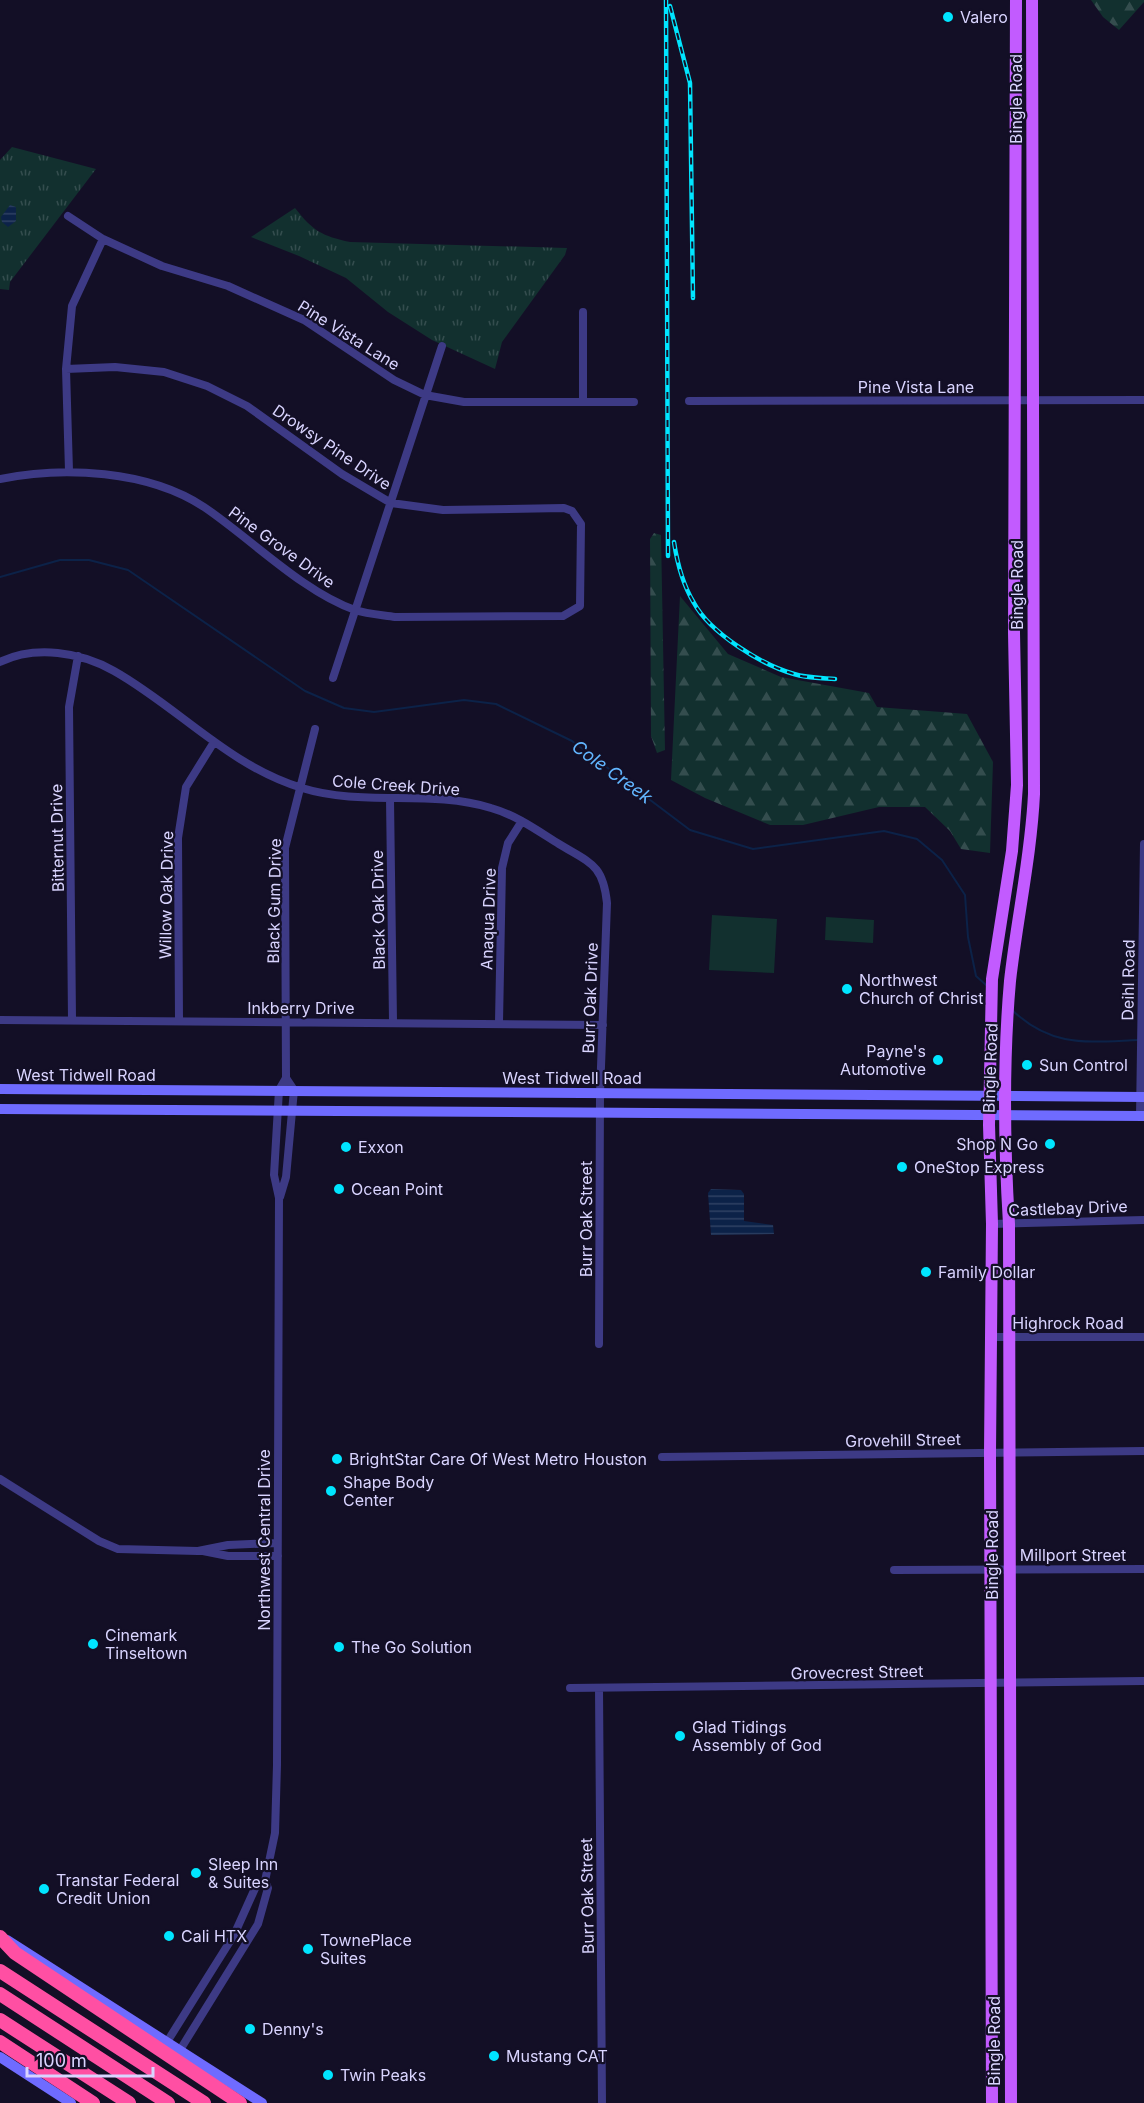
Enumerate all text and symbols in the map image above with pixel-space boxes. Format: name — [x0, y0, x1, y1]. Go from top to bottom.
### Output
place label: Valero — [960, 7, 1008, 27]
marker: Valero — [941, 10, 955, 24]
street label: Bingle Road — [1006, 54, 1026, 144]
street label: Pine Vista Lane — [294, 296, 404, 374]
street label: Pine Vista Lane — [858, 377, 974, 397]
street label: Drowsy Pine Drive — [269, 400, 395, 494]
street label: Pine Grove Drive — [225, 502, 339, 592]
street label: Bingle Road — [1007, 540, 1027, 630]
water label: Cole Creek — [568, 735, 657, 808]
street label: Cole Creek Drive — [331, 771, 461, 799]
street label: Bitternut Drive — [46, 784, 68, 892]
street label: Willow Oak Drive — [155, 831, 177, 959]
street label: Black Gum Drive — [263, 838, 285, 964]
street label: Black Oak Drive — [367, 850, 389, 970]
street label: Anaqua Drive — [476, 868, 500, 970]
street label: Deihl Road — [1117, 939, 1139, 1021]
street label: Burr Oak Drive — [578, 942, 602, 1054]
place label: Northwest Church of Christ — [859, 970, 983, 1008]
marker: Northwest Church of Christ — [840, 982, 854, 996]
street label: Inkberry Drive — [247, 998, 355, 1018]
street label: Bingle Road — [978, 1023, 1002, 1113]
place label: Payne's Automotive — [840, 1041, 926, 1079]
marker: Payne's Automotive — [931, 1053, 945, 1067]
place label: Sun Control — [1039, 1055, 1128, 1075]
marker: Sun Control — [1020, 1058, 1034, 1072]
street label: West Tidwell Road — [16, 1065, 156, 1085]
street label: West Tidwell Road — [502, 1068, 642, 1088]
place label: Shop N Go — [956, 1134, 1038, 1154]
place label: Exxon — [358, 1137, 404, 1157]
marker: Shop N Go — [1043, 1137, 1057, 1151]
marker: Exxon — [339, 1140, 353, 1154]
place label: OneStop Express — [914, 1157, 1044, 1177]
marker: OneStop Express — [895, 1160, 909, 1174]
street label: Burr Oak Street — [576, 1161, 596, 1277]
place label: Ocean Point — [351, 1179, 443, 1199]
marker: Ocean Point — [332, 1182, 346, 1196]
street label: Castlebay Drive — [1008, 1196, 1128, 1220]
place label: Family Dollar — [938, 1262, 1035, 1282]
marker: Family Dollar — [919, 1265, 933, 1279]
street label: Highrock Road — [1012, 1313, 1124, 1333]
street label: Grovehill Street — [845, 1429, 961, 1451]
street label: Northwest Central Drive — [254, 1449, 274, 1631]
place label: BrightStar Care Of West Metro Houston — [349, 1449, 647, 1469]
marker: BrightStar Care Of West Metro Houston — [330, 1452, 344, 1466]
place label: Shape Body Center — [343, 1472, 434, 1510]
marker: Shape Body Center — [324, 1484, 338, 1498]
street label: Bingle Road — [982, 1510, 1002, 1600]
street label: Millport Street — [1020, 1545, 1126, 1565]
place label: Cinemark Tinseltown — [105, 1625, 187, 1663]
marker: Cinemark Tinseltown — [86, 1637, 100, 1651]
place label: The Go Solution — [351, 1637, 472, 1657]
marker: The Go Solution — [332, 1640, 346, 1654]
street label: Grovecrest Street — [791, 1661, 923, 1683]
place label: Glad Tidings Assembly of God — [692, 1717, 822, 1755]
marker: Glad Tidings Assembly of God — [673, 1729, 687, 1743]
street label: Burr Oak Street — [576, 1838, 598, 1954]
place label: Sleep Inn & Suites — [208, 1854, 278, 1892]
marker: Sleep Inn & Suites — [189, 1866, 203, 1880]
place label: Transtar Federal Credit Union — [56, 1870, 179, 1908]
marker: Transtar Federal Credit Union — [37, 1882, 51, 1896]
place label: Cali HTX — [181, 1926, 247, 1946]
marker: Cali HTX — [162, 1929, 176, 1943]
place label: TownePlace Suites — [320, 1930, 412, 1968]
marker: TownePlace Suites — [301, 1942, 315, 1956]
street label: Bingle Road — [984, 1996, 1004, 2086]
place label: Denny's — [262, 2019, 324, 2039]
marker: Denny's — [243, 2022, 257, 2036]
scale bar — [27, 2040, 153, 2078]
place label: Mustang CAT — [506, 2046, 608, 2066]
marker: Mustang CAT — [487, 2049, 501, 2063]
text: 100 m — [36, 2050, 87, 2071]
place label: Twin Peaks — [340, 2065, 426, 2085]
marker: Twin Peaks — [321, 2068, 335, 2082]

